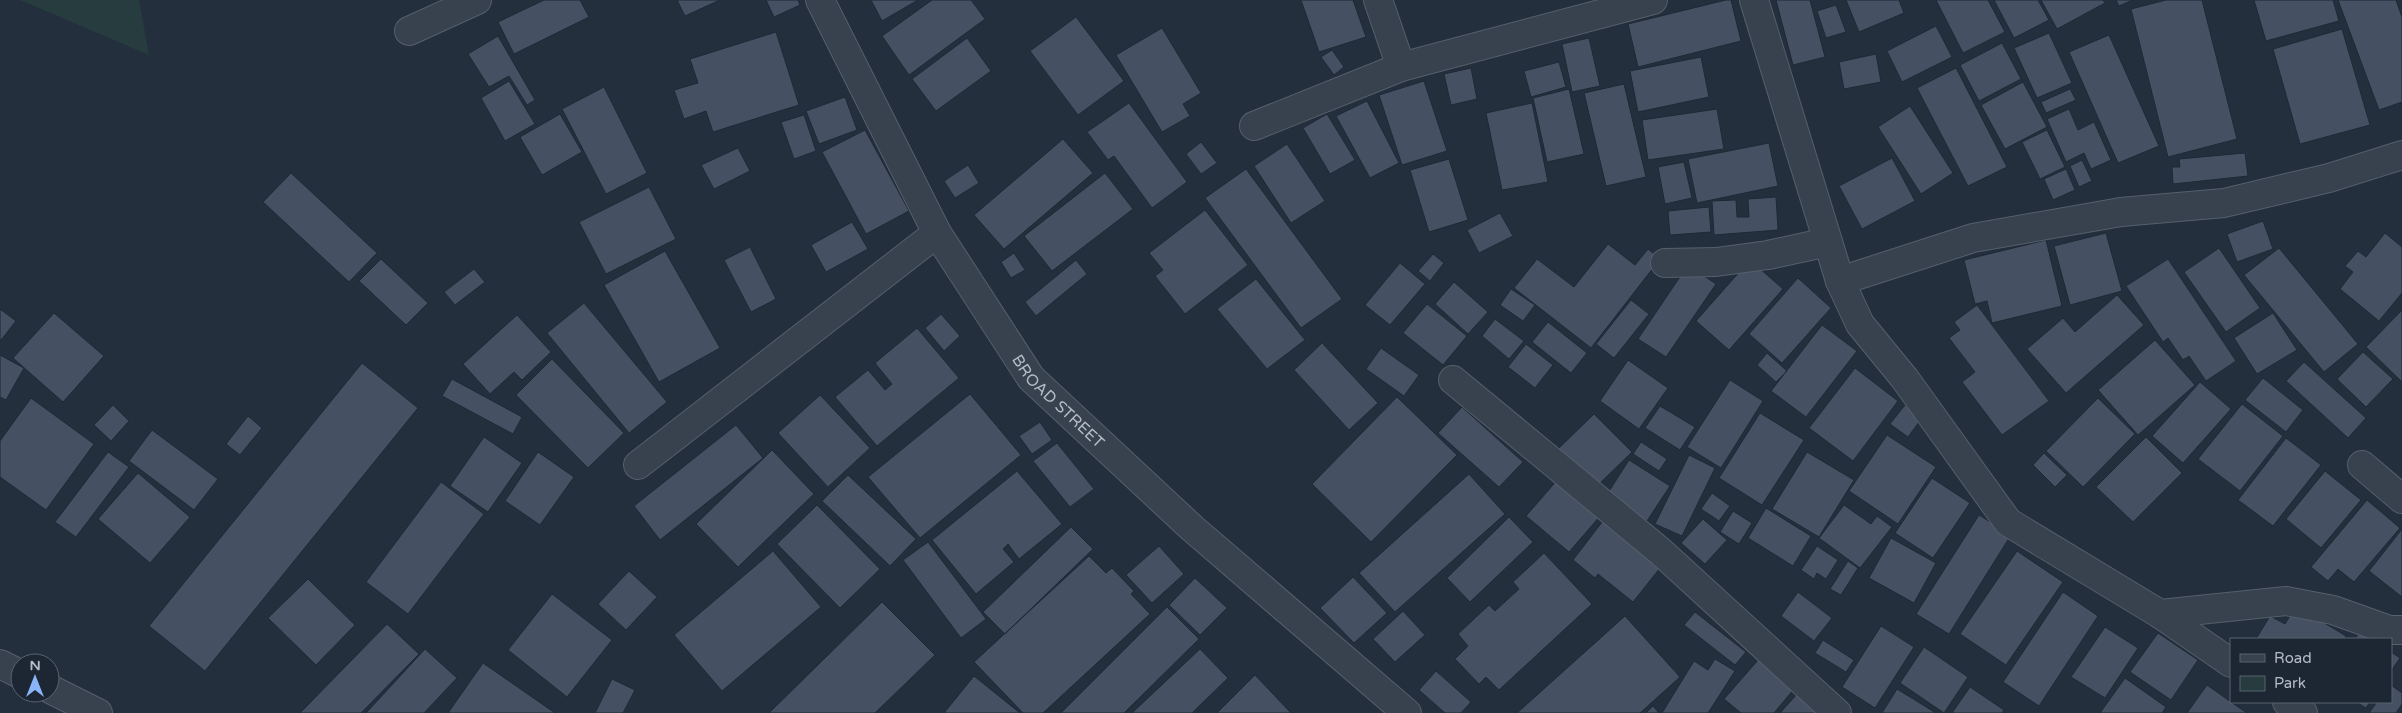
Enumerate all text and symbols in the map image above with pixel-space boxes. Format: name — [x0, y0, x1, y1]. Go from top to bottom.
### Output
street label: BROAD STREET — [1007, 351, 1109, 453]
legend — [2230, 638, 2392, 703]
text: Road — [2274, 649, 2312, 667]
north arrow — [10, 653, 60, 703]
text: N — [29, 657, 41, 674]
text: Park — [2274, 674, 2306, 692]

